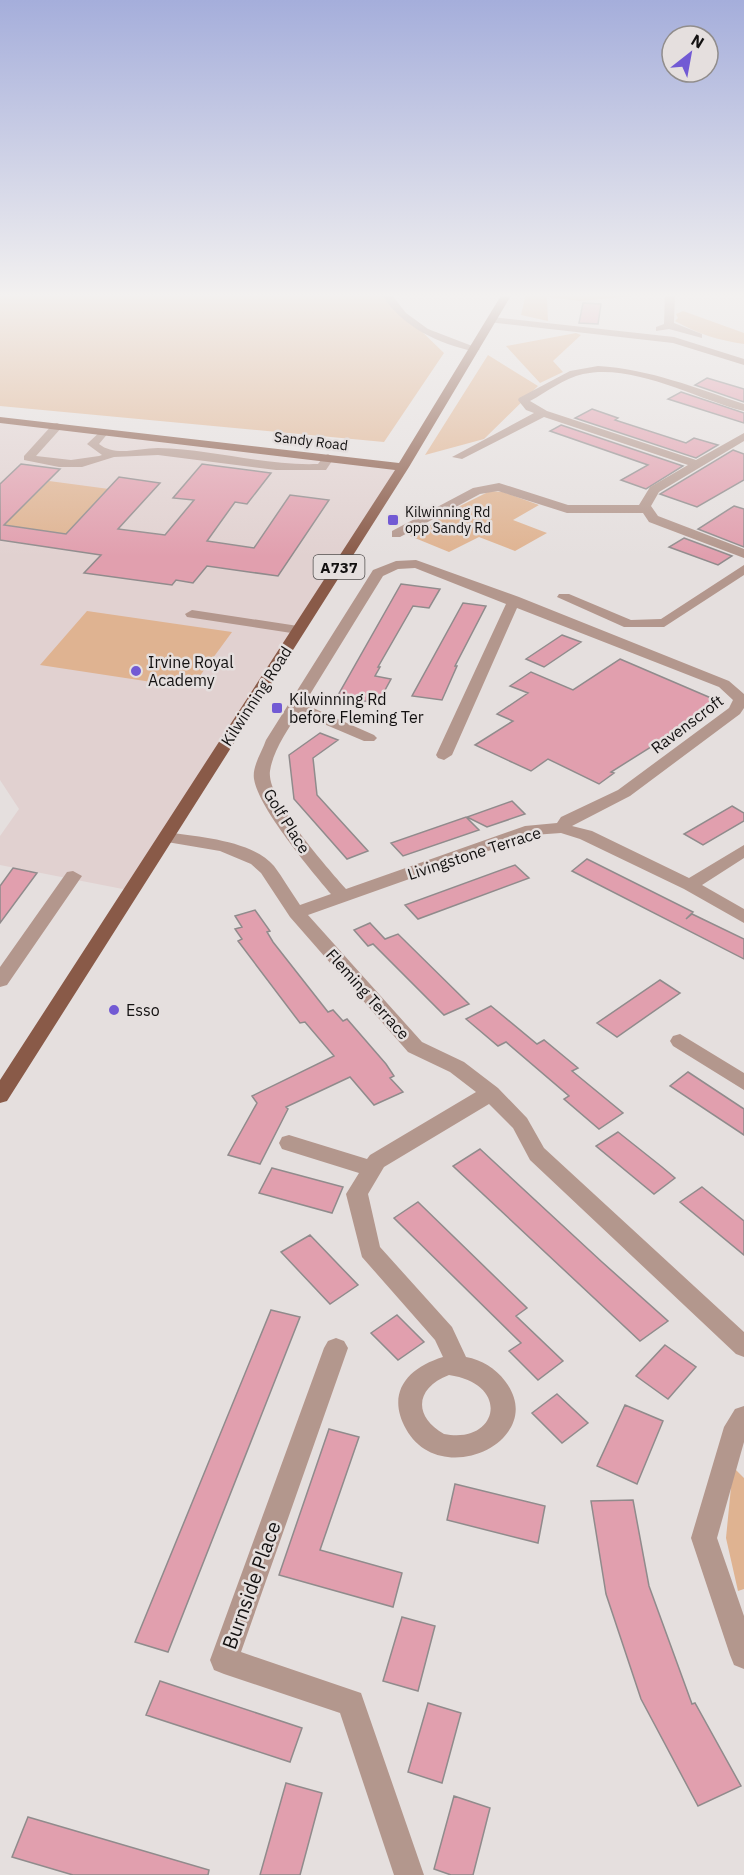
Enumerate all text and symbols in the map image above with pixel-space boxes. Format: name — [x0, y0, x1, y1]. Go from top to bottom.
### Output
north arrow — [660, 24, 720, 84]
text: N — [688, 30, 708, 53]
street label: Sandy Road — [273, 428, 349, 454]
place label: Kilwinning Rd opp Sandy Rd — [405, 503, 491, 537]
marker: Kilwinning Rd opp Sandy Rd — [386, 513, 400, 527]
road number: A737 — [314, 555, 364, 579]
street label: Kilwinning Road — [216, 642, 296, 750]
place label: Irvine Royal Academy — [148, 652, 234, 690]
marker: Irvine Royal Academy — [129, 664, 143, 678]
place label: Kilwinning Rd before Fleming Ter — [289, 689, 424, 727]
street label: Ravenscroft — [647, 690, 727, 758]
marker: Kilwinning Rd before Fleming Ter — [270, 701, 284, 715]
street label: Golf Place — [259, 785, 315, 857]
street label: Livingstone Terrace — [405, 822, 543, 884]
street label: Fleming Terrace — [322, 944, 414, 1044]
place label: Esso — [126, 1000, 160, 1020]
marker: Esso — [107, 1003, 121, 1017]
street label: Burnside Place — [215, 1517, 287, 1653]

